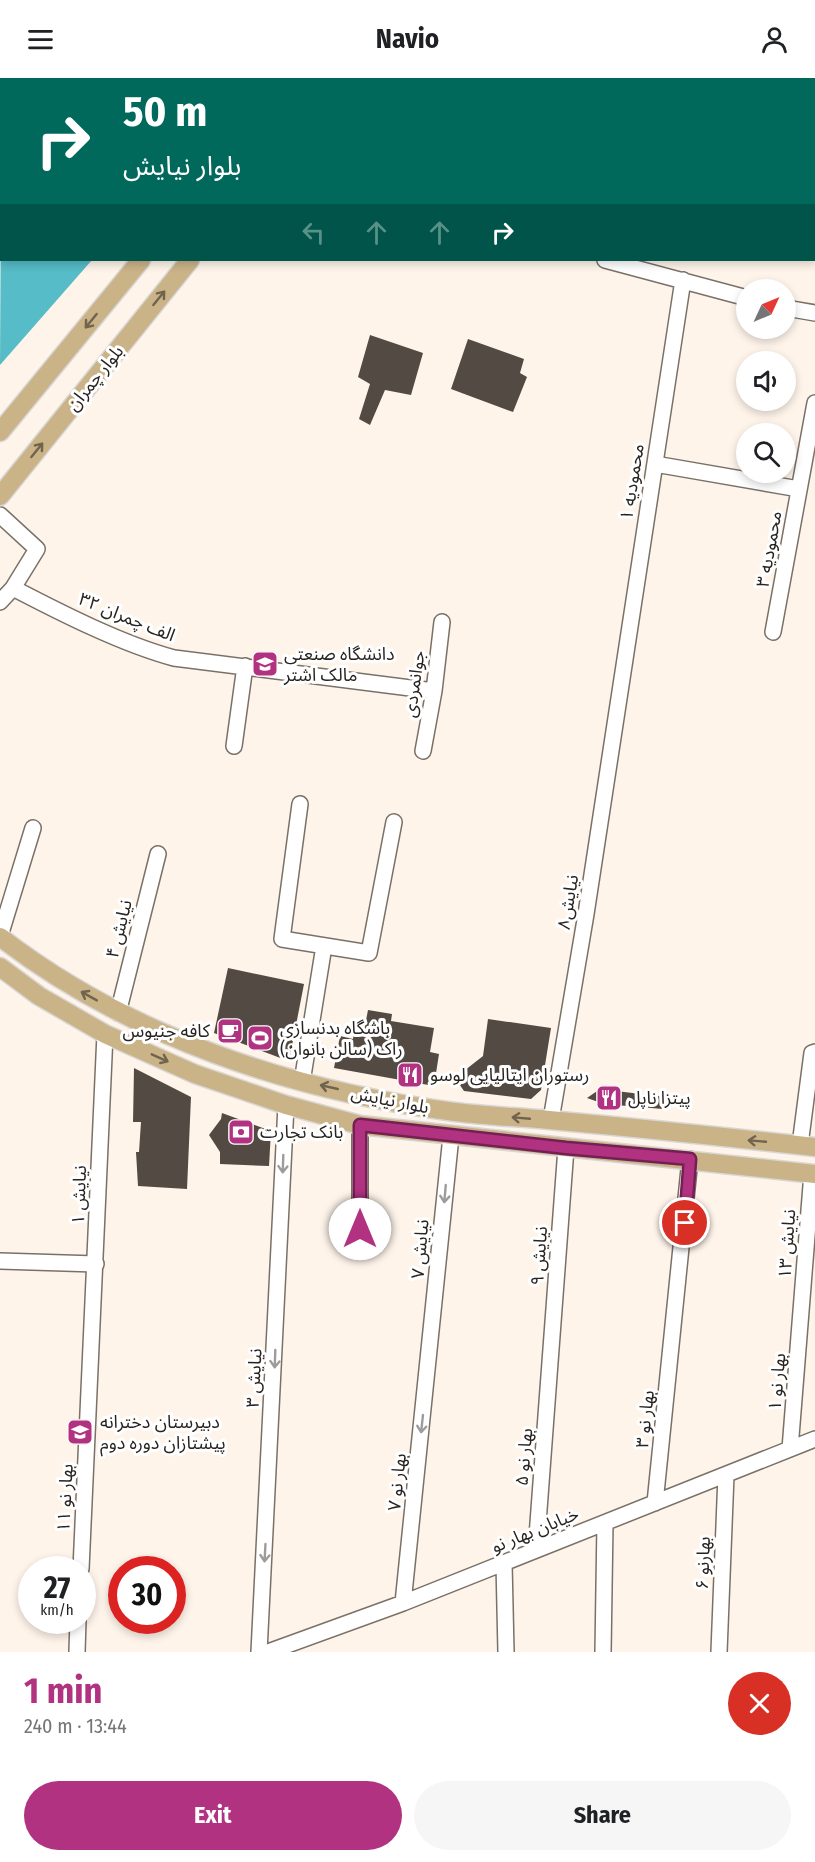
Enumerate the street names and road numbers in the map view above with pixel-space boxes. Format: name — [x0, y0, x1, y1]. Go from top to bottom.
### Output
street label: بلوار چمران — [62, 341, 128, 415]
street label: ۱ محمودیه — [615, 442, 649, 522]
street label: ۳ محمودیه — [751, 509, 787, 589]
street label: ۳۲ الف چمران — [76, 588, 178, 646]
street label: جوانمردی — [398, 649, 430, 719]
street label: نیایش۸ — [553, 873, 583, 931]
street label: نیایش ۴ — [101, 897, 137, 961]
street label: بلوار نیایش — [349, 1082, 431, 1118]
street label: نیایش ۱ — [67, 1165, 91, 1225]
street label: نیایش ۱۳ — [774, 1208, 800, 1280]
street label: نیایش ۷ — [406, 1218, 434, 1280]
street label: نیایش ۹ — [526, 1226, 552, 1286]
street label: نیایش ۳ — [241, 1348, 267, 1408]
street label: ۱ بهار نو — [764, 1352, 790, 1412]
street label: ۳ بهار نو — [631, 1389, 659, 1449]
street label: ۵ بهار نو — [511, 1427, 537, 1487]
street label: ۷ بهار نو — [383, 1452, 411, 1512]
street label: ۱۱ بهار نو — [52, 1463, 78, 1533]
street label: خیابان بهار نو — [488, 1502, 582, 1558]
street label: ۶ بهارنو — [691, 1536, 715, 1590]

